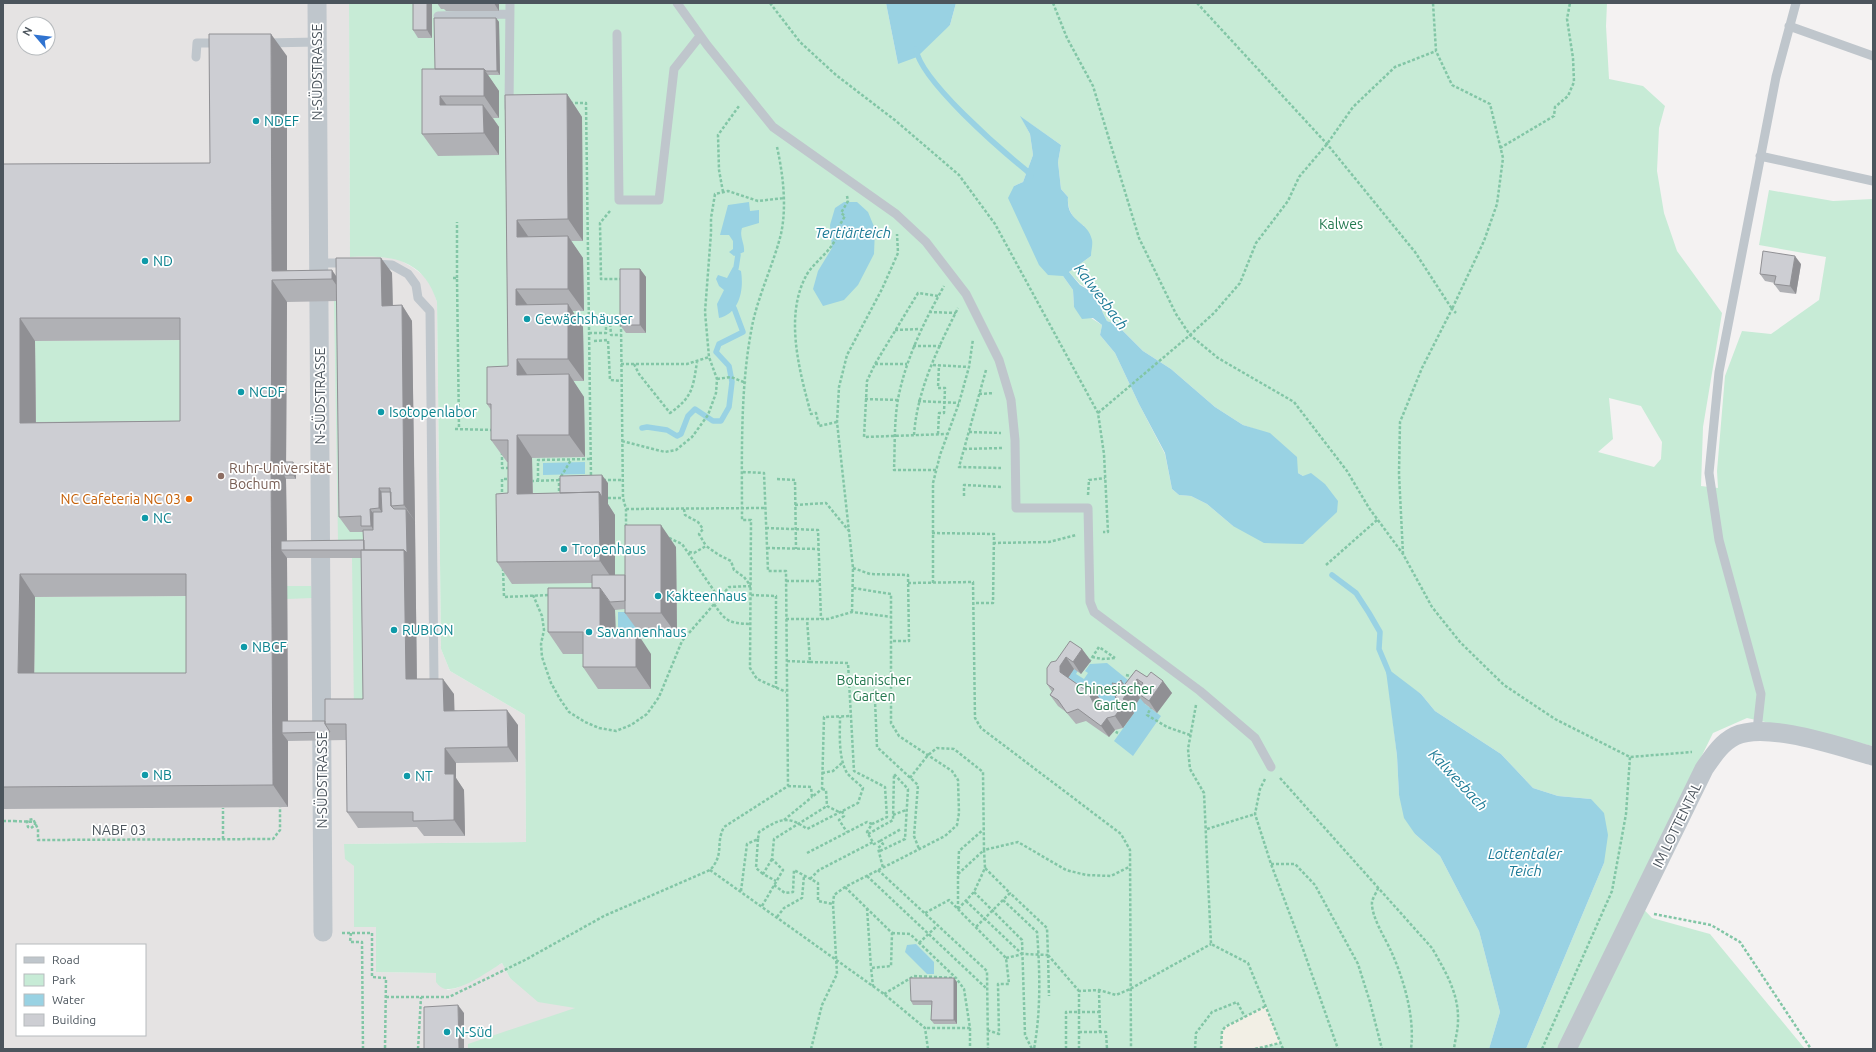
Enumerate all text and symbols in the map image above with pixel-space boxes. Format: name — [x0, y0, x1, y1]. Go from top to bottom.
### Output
north arrow — [16, 16, 56, 56]
street label: N-SÜDSTRASSE — [308, 23, 325, 120]
text: N — [20, 25, 34, 38]
place label: NDEF — [264, 113, 299, 129]
marker: NDEF — [251, 116, 261, 126]
park label: Kalwes — [1319, 216, 1363, 232]
water label: Tertiärteich — [815, 224, 891, 241]
place label: ND — [153, 253, 173, 269]
marker: ND — [140, 256, 150, 266]
water label: Kalwesbach — [1071, 260, 1132, 333]
place label: Gewächshäuser — [535, 311, 634, 327]
marker: Gewächshäuser — [522, 314, 532, 324]
street label: N-SÜDSTRASSE — [311, 347, 328, 444]
place label: NCDF — [249, 384, 285, 400]
marker: NCDF — [236, 387, 246, 397]
place label: Isotopenlabor — [389, 404, 478, 420]
marker: Isotopenlabor — [376, 407, 386, 417]
place label: Ruhr-Universität Bochum — [229, 460, 332, 492]
marker: Ruhr-Universität Bochum — [216, 471, 226, 481]
place label: NC Cafeteria NC 03 — [60, 491, 181, 507]
marker: NC Cafeteria NC 03 — [184, 494, 194, 504]
place label: NC — [153, 510, 172, 526]
marker: NC — [140, 513, 150, 523]
place label: Tropenhaus — [572, 541, 646, 557]
marker: Tropenhaus — [559, 544, 569, 554]
place label: Kakteenhaus — [666, 588, 747, 604]
marker: Kakteenhaus — [653, 591, 663, 601]
place label: RUBION — [402, 622, 454, 638]
place label: Savannenhaus — [597, 624, 687, 640]
marker: RUBION — [389, 625, 399, 635]
marker: Savannenhaus — [584, 627, 594, 637]
place label: NBCF — [252, 639, 287, 655]
marker: NBCF — [239, 642, 249, 652]
park label: Botanischer Garten — [837, 672, 912, 704]
park label: Chinesischer Garten — [1076, 681, 1155, 713]
street label: N-SÜDSTRASSE — [313, 731, 330, 828]
water label: Kalwesbach — [1426, 745, 1491, 814]
place label: NB — [153, 767, 172, 783]
place label: NT — [415, 768, 433, 784]
marker: NB — [140, 770, 150, 780]
marker: NT — [402, 771, 412, 781]
street label: IM LOTTENTAL — [1649, 780, 1705, 870]
street label: NABF 03 — [92, 822, 146, 838]
water label: Lottentaler Teich — [1488, 845, 1563, 879]
legend — [16, 944, 146, 1036]
text: Road — [52, 953, 80, 966]
text: Park — [52, 973, 76, 986]
text: Water — [52, 993, 85, 1006]
text: Building — [52, 1013, 96, 1026]
place label: N-Süd — [455, 1024, 493, 1040]
marker: N-Süd — [442, 1027, 452, 1037]

